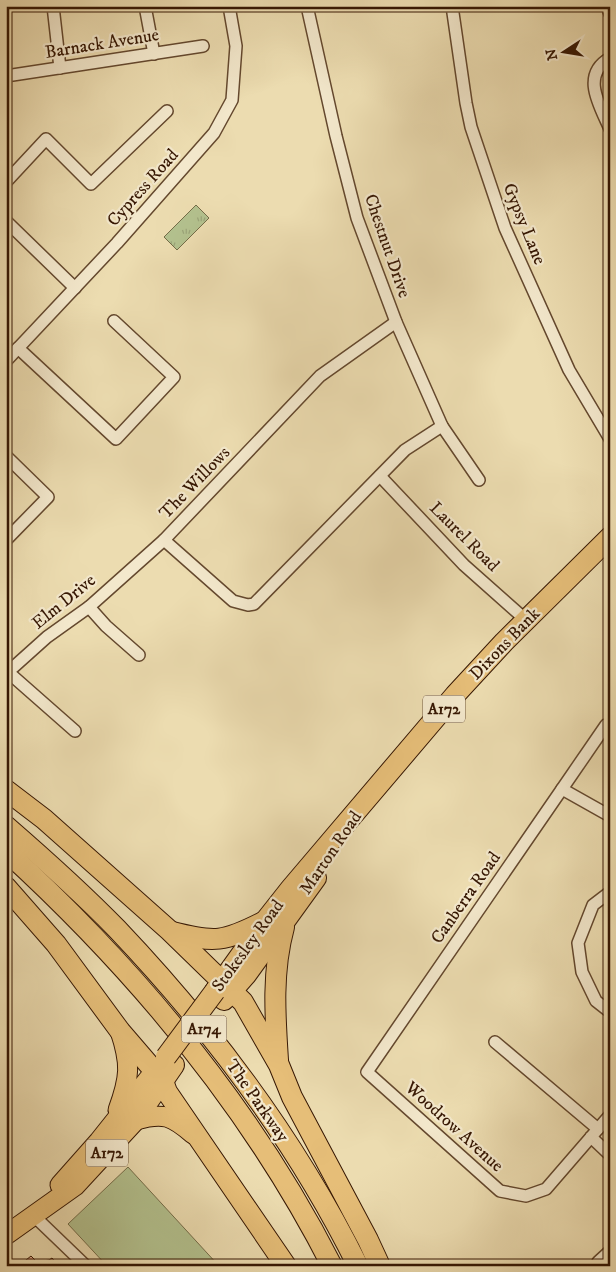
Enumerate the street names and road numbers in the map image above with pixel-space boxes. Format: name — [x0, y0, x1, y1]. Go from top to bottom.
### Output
street label: Barnack Avenue — [43, 24, 161, 64]
street label: Cypress Road — [102, 145, 184, 231]
street label: Gypsy Lane — [498, 180, 550, 268]
street label: Chestnut Drive — [359, 191, 415, 301]
street label: The Willows — [155, 442, 235, 524]
street label: Laurel Road — [424, 497, 504, 577]
street label: Elm Drive — [28, 570, 100, 634]
street label: Dixons Bank — [465, 603, 545, 685]
road number: A172 — [423, 696, 465, 722]
street label: Marton Road — [295, 807, 367, 899]
street label: Canberra Road — [426, 848, 506, 948]
street label: Stokesley Road — [207, 896, 289, 996]
road number: A174 — [182, 1016, 226, 1042]
street label: The Parkway — [221, 1056, 294, 1147]
street label: Woodrow Avenue — [400, 1076, 508, 1177]
road number: A172 — [86, 1140, 128, 1166]

